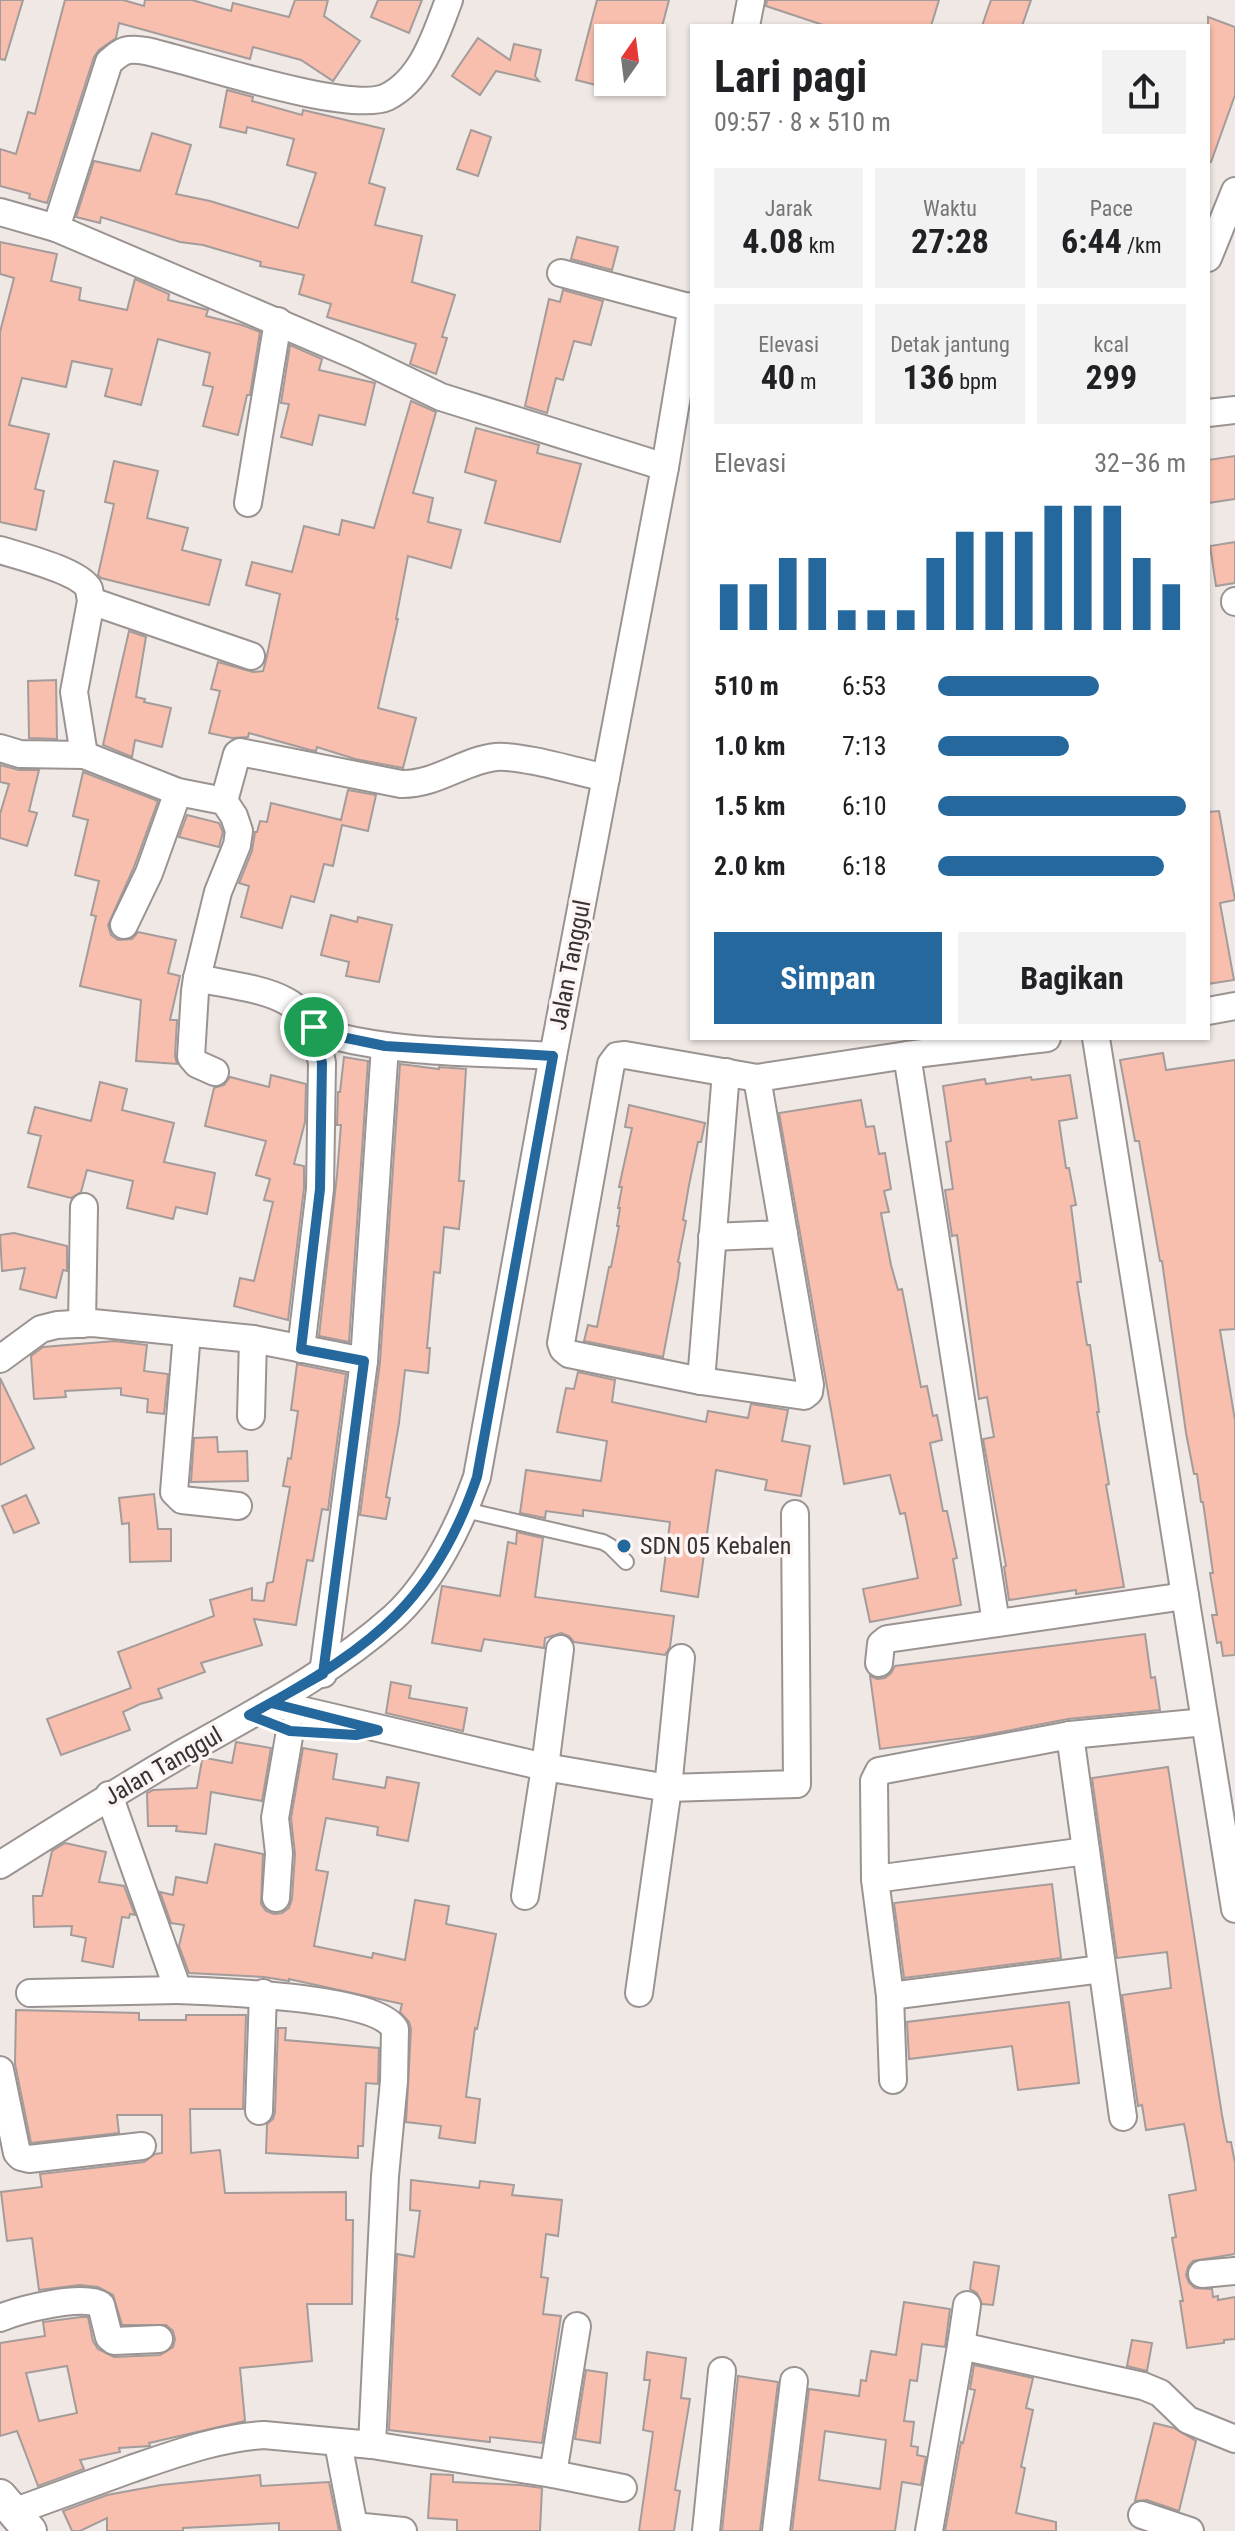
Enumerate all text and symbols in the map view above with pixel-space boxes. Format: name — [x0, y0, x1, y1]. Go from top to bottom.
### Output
north arrow — [594, 24, 666, 96]
map controls — [594, 24, 666, 96]
button: share — [1102, 50, 1186, 134]
text: Lari pagi — [714, 51, 867, 103]
text: 09:57 · 8 × 510 m — [714, 107, 891, 137]
text: Jarak — [765, 196, 813, 221]
text: Waktu — [923, 196, 977, 221]
text: Pace — [1090, 196, 1133, 221]
text: 4.08 — [742, 221, 804, 261]
text: 27:28 — [911, 221, 989, 261]
text: 6:44 — [1061, 221, 1122, 261]
text: km — [804, 233, 835, 258]
text: /km — [1122, 233, 1162, 258]
text: Elevasi — [758, 332, 819, 357]
text: Detak jantung — [890, 332, 1010, 357]
text: kcal — [1094, 332, 1129, 357]
text: 40 — [761, 357, 795, 397]
text: 136 — [903, 357, 954, 397]
text: 299 — [1086, 357, 1137, 397]
text: m — [795, 369, 817, 394]
text: bpm — [954, 369, 997, 394]
text: Elevasi — [714, 448, 786, 478]
text: 32–36 m — [1094, 448, 1186, 478]
text: 510 m — [714, 671, 779, 701]
text: 6:53 — [842, 671, 887, 701]
text: 1.0 km — [714, 731, 786, 761]
text: 7:13 — [842, 731, 887, 761]
text: 1.5 km — [714, 791, 786, 821]
text: 6:10 — [842, 791, 887, 821]
text: 2.0 km — [714, 851, 786, 881]
text: 6:18 — [842, 851, 887, 881]
street label: Jalan Tanggul — [544, 898, 596, 1032]
button: Simpan — [714, 932, 942, 1024]
button: Bagikan — [958, 932, 1186, 1024]
pin — [280, 993, 348, 1061]
icon: arrive — [292, 1005, 336, 1049]
place label: SDN 05 Kebalen — [640, 1532, 791, 1560]
marker: SDN 05 Kebalen — [615, 1537, 633, 1555]
street label: Jalan Tanggul — [99, 1721, 227, 1811]

